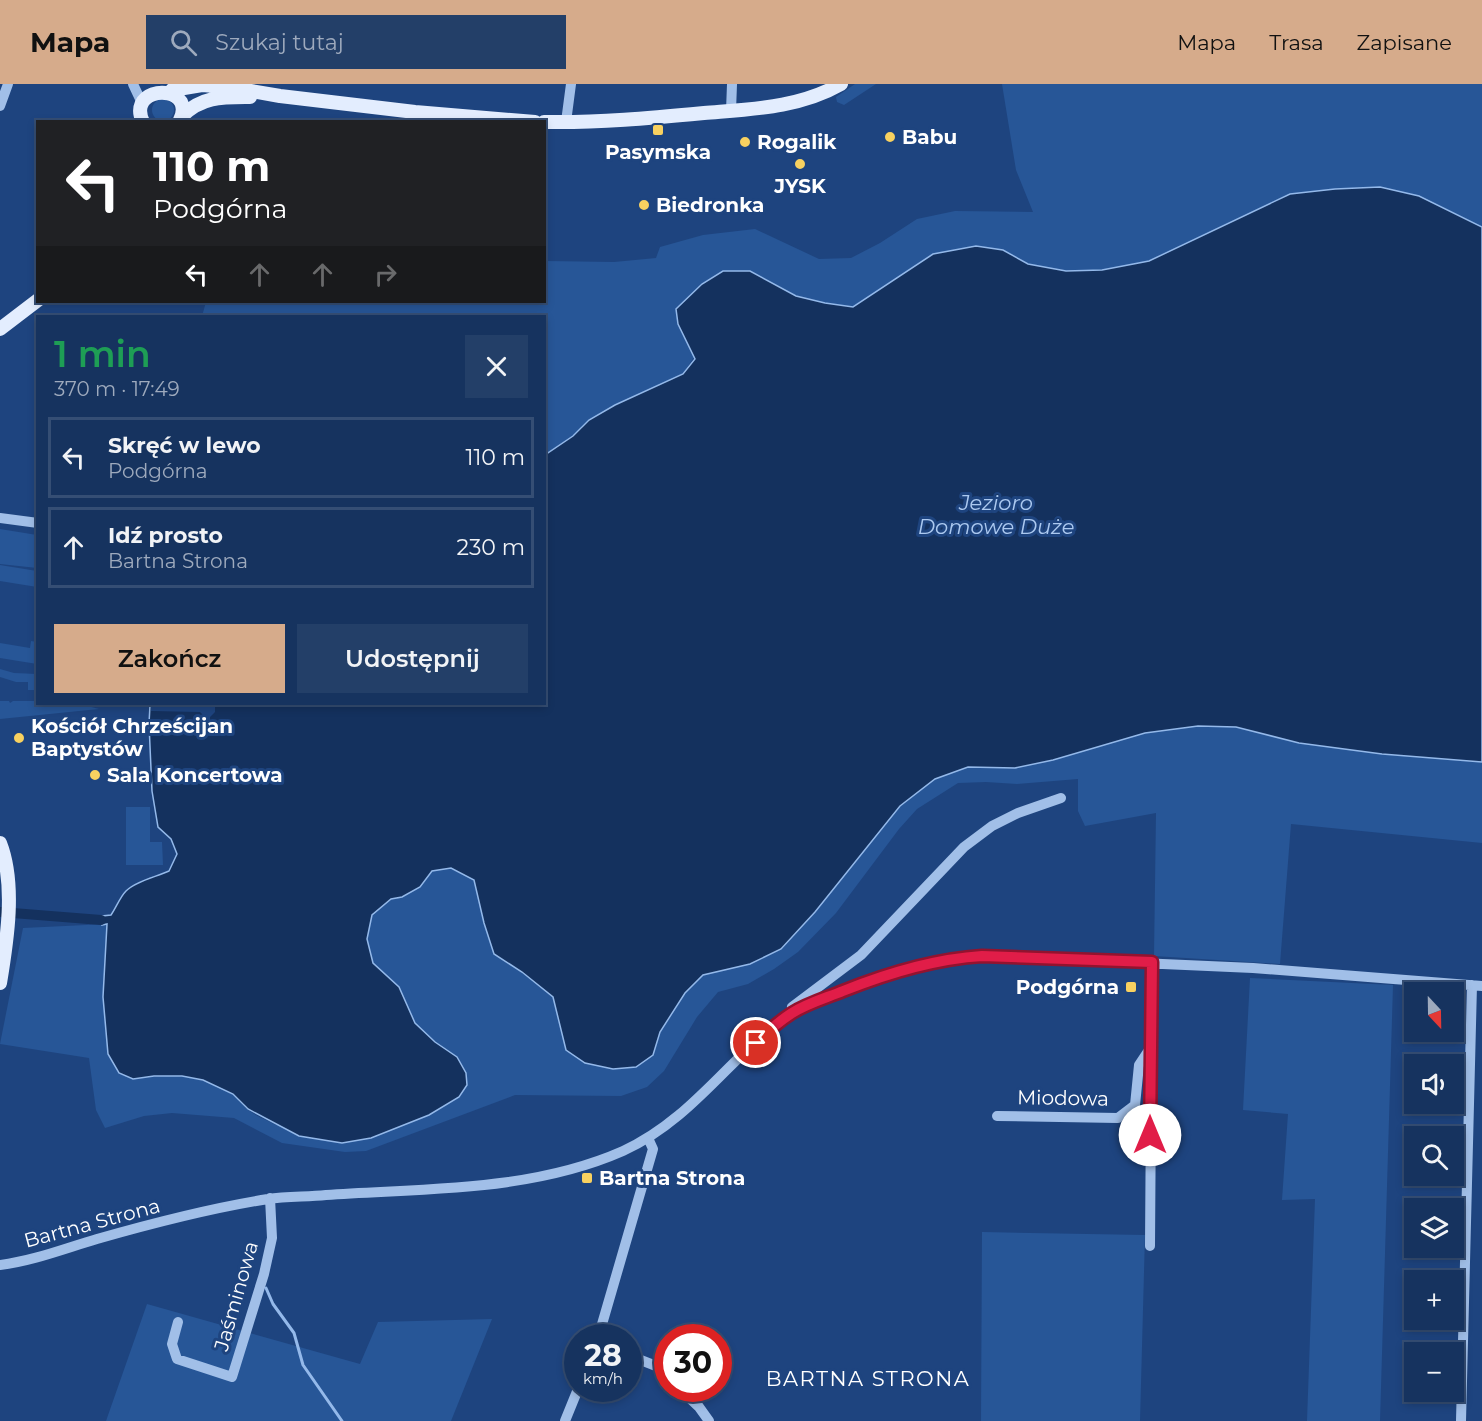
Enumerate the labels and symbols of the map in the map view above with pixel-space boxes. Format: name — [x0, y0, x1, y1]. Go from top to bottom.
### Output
marker: Pasymska — [651, 123, 665, 137]
place label: Babu — [902, 125, 957, 149]
place label: Rogalik — [757, 130, 837, 154]
marker: Babu — [883, 130, 897, 144]
marker: Rogalik — [738, 135, 752, 149]
place label: Pasymska — [605, 140, 711, 164]
marker: JYSK — [793, 157, 807, 171]
place label: JYSK — [773, 174, 827, 198]
place label: Biedronka — [656, 193, 764, 217]
marker: Biedronka — [637, 198, 651, 212]
water label: Jezioro Domowe Duże — [918, 490, 1074, 539]
place label: Kościół Chrześcijan Baptystów — [31, 714, 233, 761]
marker: Kościół Chrześcijan Baptystów — [12, 731, 26, 745]
place label: Sala Koncertowa — [107, 763, 283, 787]
marker: Sala Koncertowa — [88, 768, 102, 782]
place label: Podgórna — [1016, 975, 1119, 999]
marker: Podgórna — [1124, 980, 1138, 994]
north arrow — [1404, 982, 1464, 1042]
pin — [730, 1017, 781, 1068]
street label: Miodowa — [1017, 1085, 1109, 1111]
position arrow — [1118, 1103, 1182, 1167]
place label: Bartna Strona — [599, 1166, 745, 1190]
marker: Bartna Strona — [580, 1171, 594, 1185]
street label: Bartna Strona — [21, 1193, 163, 1253]
street label: Jaśminowa — [209, 1238, 263, 1355]
speed limit sign: 30 — [654, 1324, 732, 1402]
district label: BARTNA STRONA — [766, 1366, 970, 1391]

